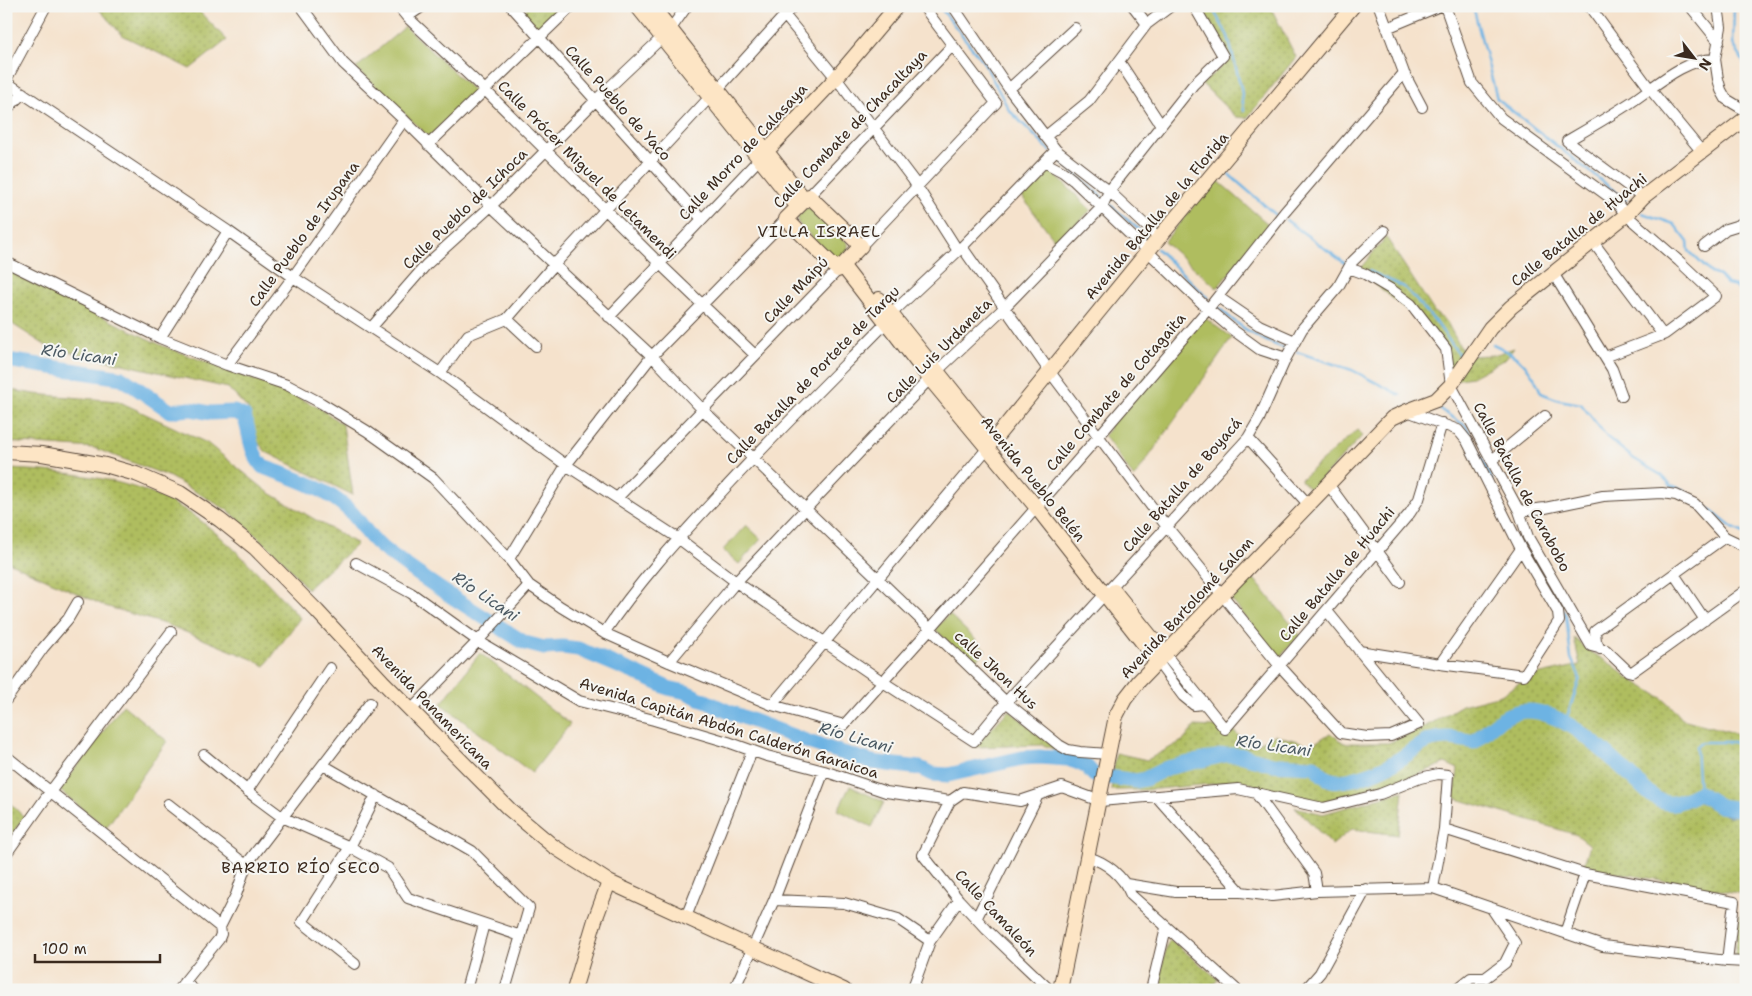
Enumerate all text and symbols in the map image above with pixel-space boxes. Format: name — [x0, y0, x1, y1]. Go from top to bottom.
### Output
north arrow — [1670, 32, 1720, 82]
street label: Calle Pueblo de Yaco — [561, 41, 675, 165]
street label: Calle Combate de Chacaltaya — [769, 45, 932, 213]
text: N — [1695, 55, 1716, 74]
street label: Calle Prócer Miguel de Letamendi — [493, 76, 681, 264]
street label: Calle Morro de Calasaya — [674, 79, 812, 225]
street label: Avenida Batalla de la Florida — [1081, 127, 1234, 304]
street label: Calle Pueblo de Ichoca — [398, 144, 532, 274]
street label: Calle Pueblo de Irupana — [244, 157, 364, 311]
street label: Calle Batalla de Huachi — [1507, 169, 1651, 291]
district label: VILLA ISRAEL — [757, 221, 881, 242]
street label: Calle Maipú — [759, 252, 833, 328]
street label: Calle Batalla de Portete de Tarqu — [722, 281, 904, 469]
street label: Calle Luis Urdaneta — [882, 293, 997, 408]
street label: Calle Combate de Cotagaita — [1042, 308, 1191, 475]
water label: Río Licani — [40, 339, 118, 370]
street label: Calle Batalla de Carabobo — [1469, 399, 1575, 575]
street label: Avenida Pueblo Belén — [976, 412, 1090, 546]
street label: Calle Batalla de Boyacá — [1118, 413, 1247, 557]
street label: Calle Batalla de Huachi — [1275, 503, 1399, 645]
street label: Avenida Bartolomé Salom — [1116, 533, 1258, 683]
water label: Río Licani — [449, 567, 523, 626]
street label: calle Jhon Hus — [950, 626, 1042, 714]
street label: Avenida Panamericana — [367, 640, 497, 774]
street label: Avenida Capitán Abdón Calderón Garaicoa — [577, 673, 882, 783]
water label: Río Licani — [817, 717, 895, 758]
water label: Río Licani — [1235, 730, 1313, 761]
district label: BARRIO RÍO SECO — [221, 857, 381, 878]
street label: Calle Camaleón — [950, 865, 1042, 961]
scale bar — [35, 931, 160, 963]
text: 100 m — [42, 939, 87, 959]

